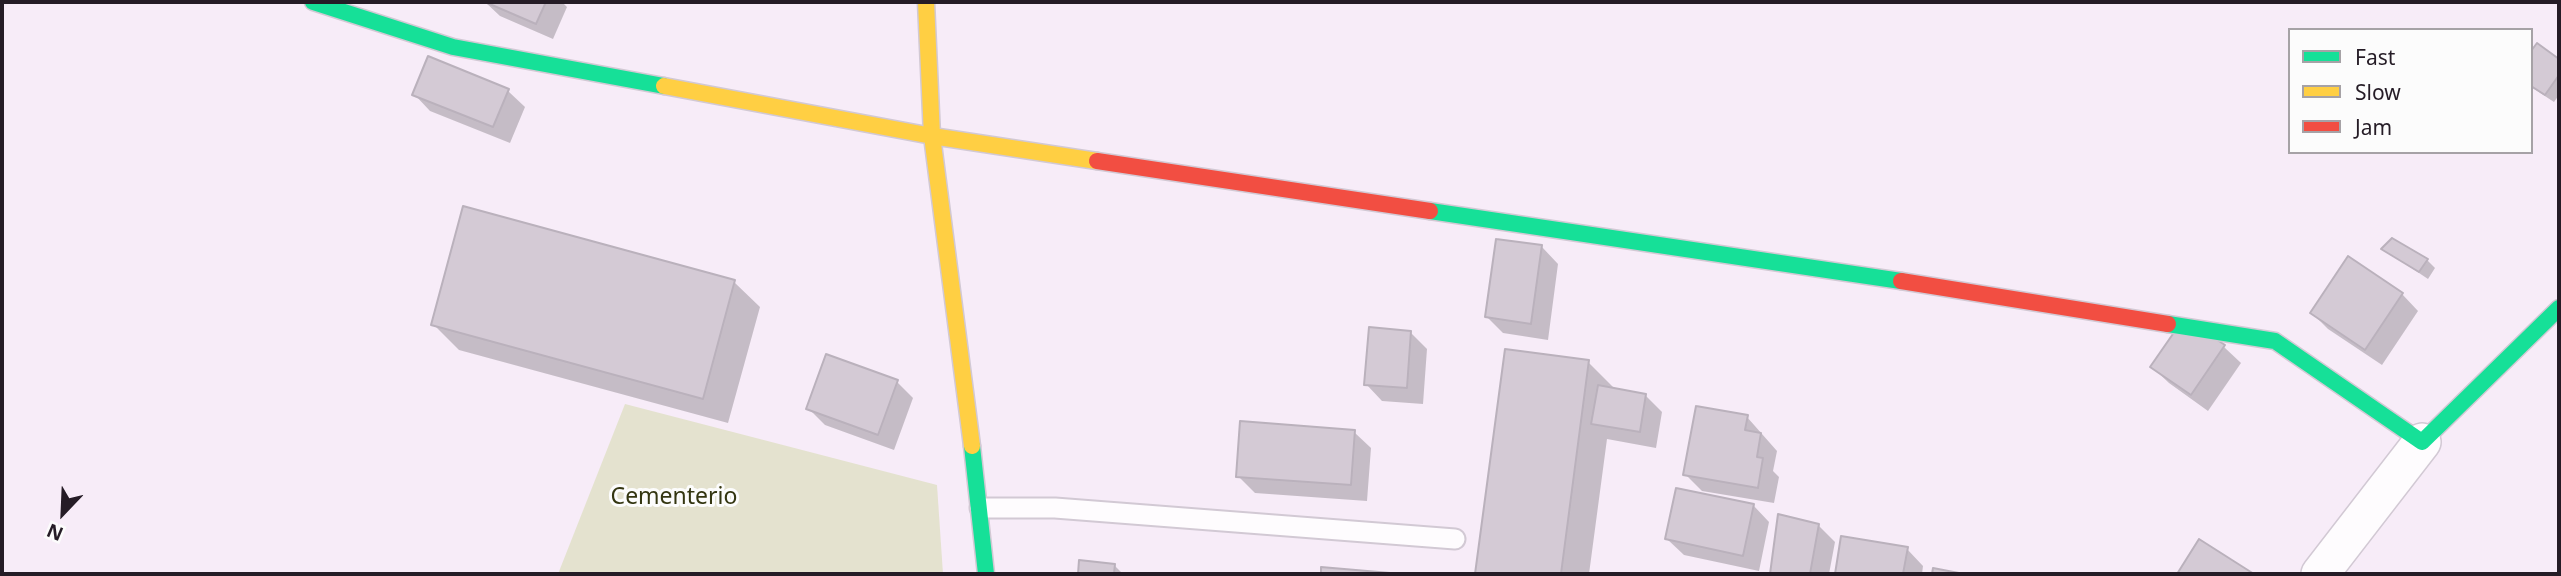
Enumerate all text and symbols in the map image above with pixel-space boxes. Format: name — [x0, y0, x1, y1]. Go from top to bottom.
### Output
legend — [2288, 28, 2533, 154]
text: Fast — [2355, 43, 2395, 71]
text: Slow — [2355, 78, 2401, 106]
text: Jam — [2355, 113, 2392, 141]
north arrow — [28, 478, 98, 548]
park label: Cementerio — [611, 483, 737, 511]
text: N — [43, 517, 67, 547]

